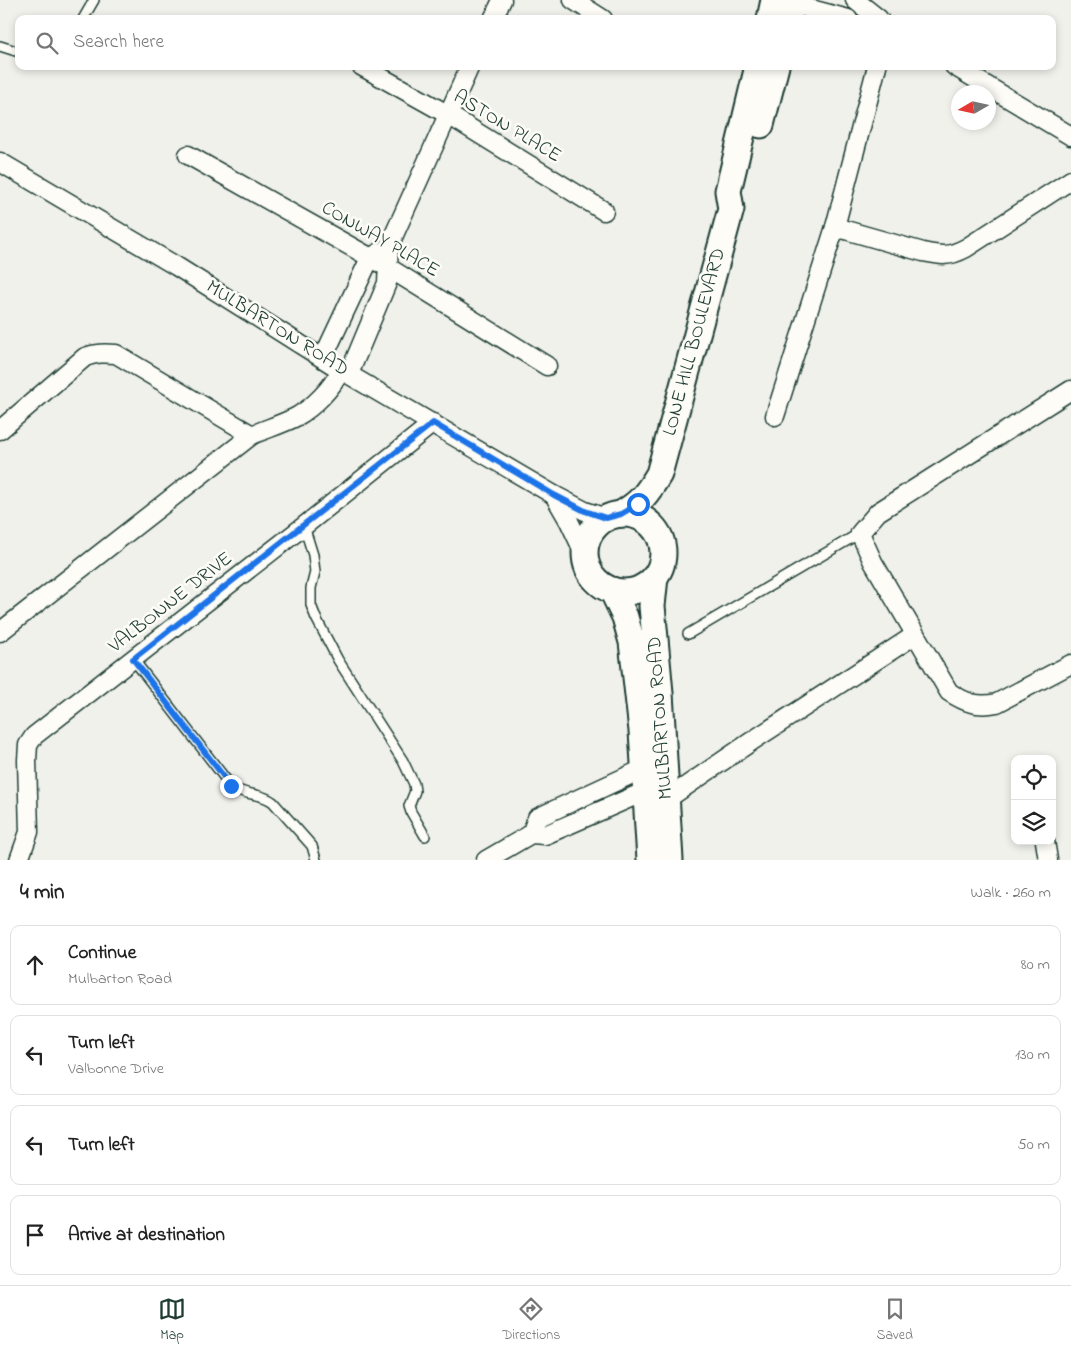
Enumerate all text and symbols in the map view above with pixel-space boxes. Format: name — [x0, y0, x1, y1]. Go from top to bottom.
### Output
search box — [15, 15, 1056, 70]
icon: search — [33, 29, 61, 57]
text: Search here — [73, 29, 164, 56]
street label: ASTON PLACE — [447, 83, 567, 171]
north arrow — [951, 85, 996, 130]
street label: CONWAY PLACE — [315, 194, 445, 286]
street label: LONE HILL BOULEVARD — [656, 245, 734, 439]
street label: MULBARTON ROAD — [200, 273, 354, 385]
route start — [627, 493, 650, 516]
street label: VALBONNE DRIVE — [102, 545, 239, 661]
street label: MULBARTON ROAD — [641, 635, 681, 801]
map controls — [1011, 755, 1056, 845]
button: locate — [1011, 755, 1056, 800]
route end — [220, 775, 243, 798]
button: layers — [1011, 800, 1056, 845]
text: 4 min — [20, 878, 64, 908]
text: Walk · 260 m — [971, 881, 1051, 905]
text: Continue — [68, 940, 136, 967]
icon: ahead — [21, 951, 49, 979]
text: 80 m — [1021, 953, 1050, 977]
text: Mulbarton Road — [68, 967, 172, 991]
text: Turn left — [68, 1030, 135, 1057]
icon: left — [21, 1041, 49, 1069]
text: 130 m — [1015, 1043, 1050, 1067]
text: Valbonne Drive — [68, 1057, 164, 1081]
icon: left — [21, 1131, 49, 1159]
text: Turn left — [68, 1132, 135, 1159]
text: 50 m — [1018, 1133, 1050, 1157]
icon: arrive — [21, 1221, 49, 1249]
text: Arrive at destination — [68, 1222, 225, 1249]
tab: Map — [158, 1295, 186, 1346]
tab: Directions — [502, 1295, 560, 1346]
tab: Saved — [876, 1295, 913, 1346]

